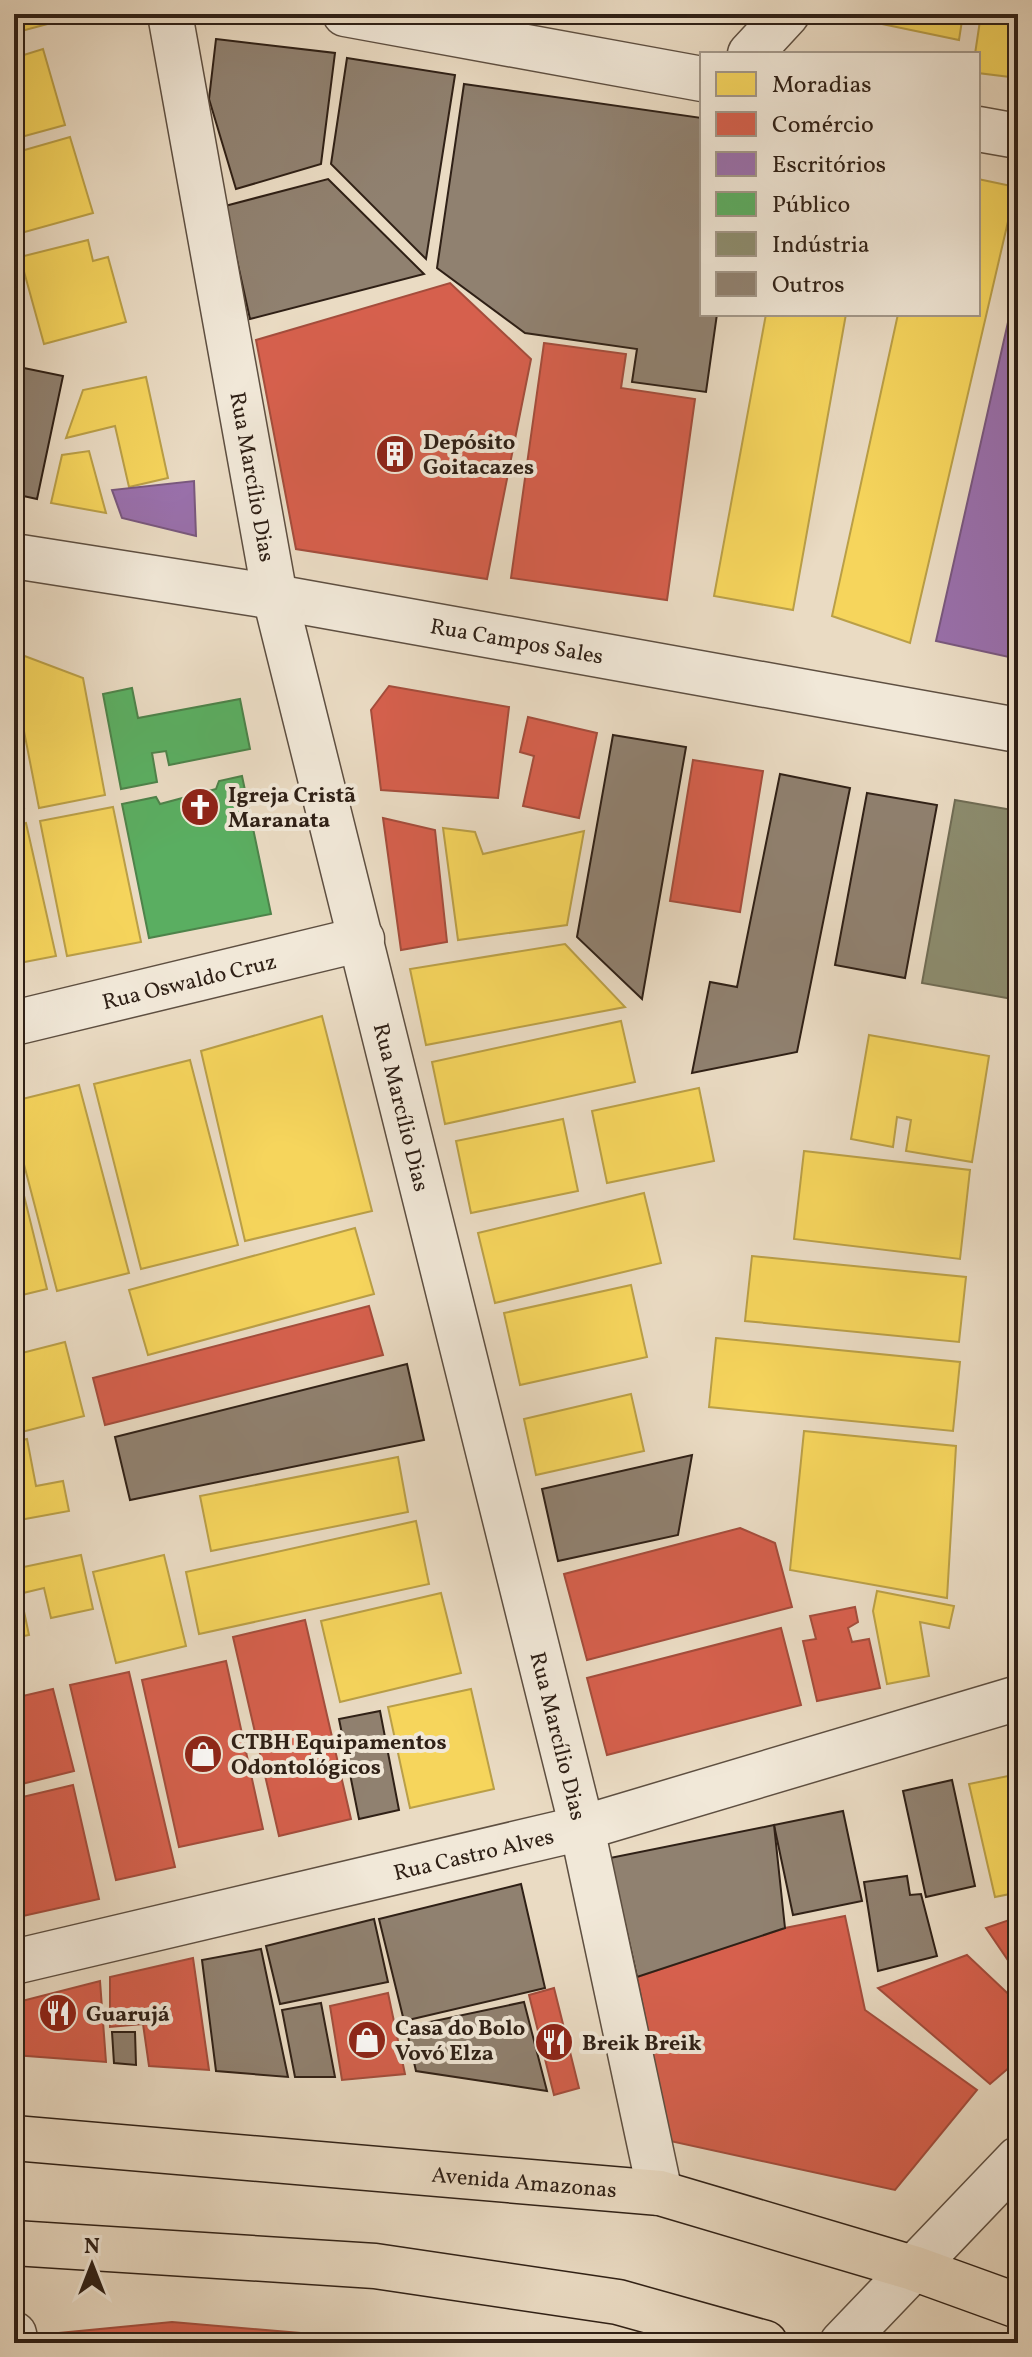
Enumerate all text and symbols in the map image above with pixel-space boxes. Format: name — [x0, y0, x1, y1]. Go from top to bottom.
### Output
legend — [700, 52, 980, 316]
text: Moradias — [772, 69, 872, 103]
text: Comércio — [772, 109, 874, 143]
text: Escritórios — [772, 149, 886, 183]
text: Público — [772, 189, 850, 223]
text: Indústria — [772, 229, 870, 263]
text: Outros — [772, 269, 845, 303]
street label: Rua Marcílio Dias — [220, 389, 281, 565]
place label: Depósito Goitacazes — [423, 428, 534, 484]
building icon: Depósito Goitacazes — [374, 433, 416, 475]
street label: Rua Campos Sales — [427, 612, 606, 673]
place label: Igreja Cristã Maranata — [228, 781, 356, 837]
church icon: Igreja Cristã Maranata — [179, 786, 221, 828]
street label: Rua Oswaldo Cruz — [99, 947, 280, 1019]
street label: Rua Marcílio Dias — [364, 1020, 436, 1195]
street label: Rua Marcílio Dias — [521, 1649, 592, 1824]
place label: CTBH Equipamentos Odontológicos — [231, 1728, 447, 1784]
shop icon: CTBH Equipamentos Odontológicos — [182, 1733, 224, 1775]
street label: Rua Castro Alves — [391, 1822, 557, 1890]
restaurant icon: Guarujá — [37, 1992, 79, 2034]
place label: Guarujá — [86, 2000, 170, 2031]
place label: Casa do Bolo Vovó Elza — [395, 2014, 525, 2070]
shop icon: Casa do Bolo Vovó Elza — [346, 2019, 388, 2061]
restaurant icon: Breik Breik — [533, 2021, 575, 2063]
place label: Breik Breik — [582, 2029, 701, 2060]
street label: Avenida Amazonas — [430, 2161, 618, 2207]
north arrow — [52, 2225, 132, 2305]
text: N — [84, 2232, 100, 2263]

